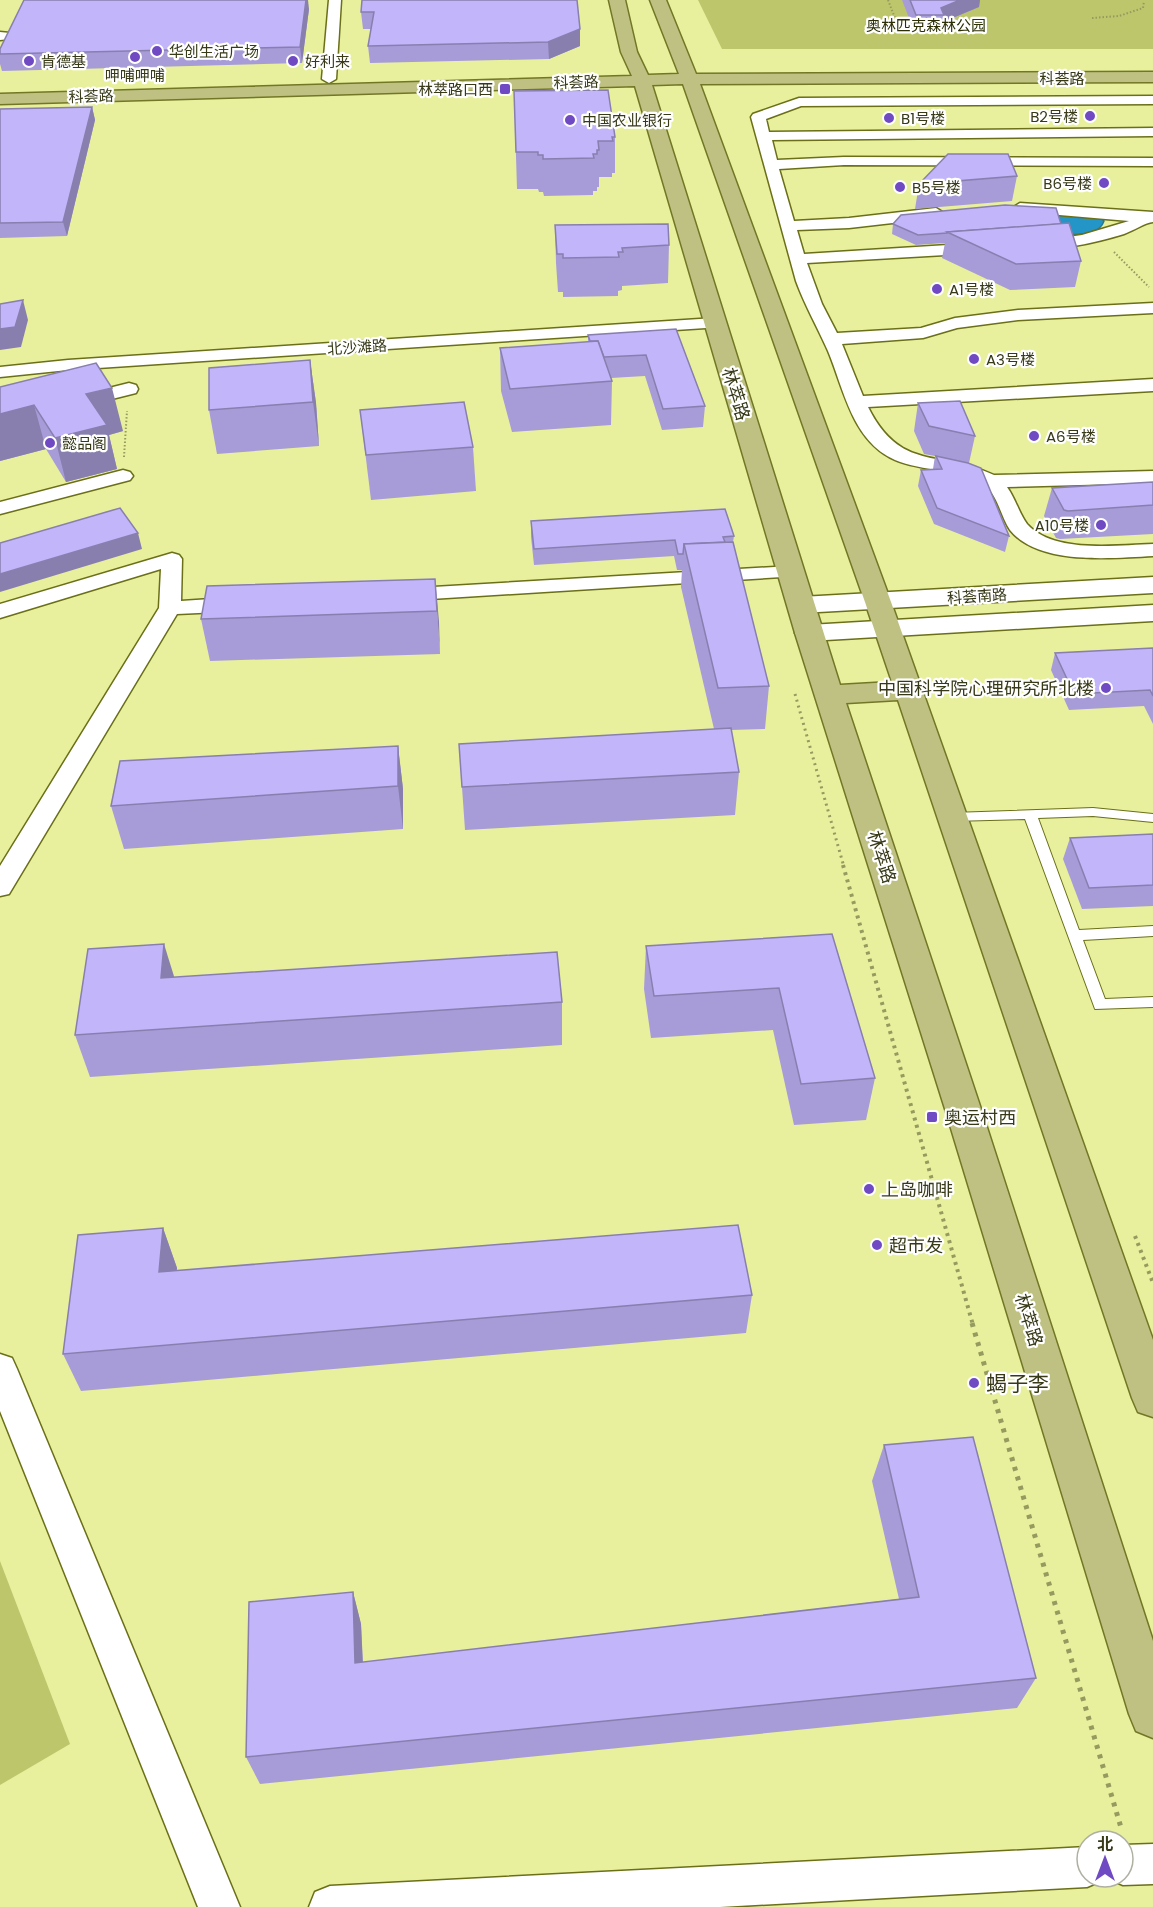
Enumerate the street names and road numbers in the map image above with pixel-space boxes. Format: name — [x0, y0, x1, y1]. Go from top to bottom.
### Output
street label: 科荟路 — [1039, 68, 1085, 89]
street label: 科荟路 — [553, 71, 599, 93]
street label: 科荟路 — [68, 85, 114, 107]
street label: 北沙滩路 — [326, 334, 388, 360]
street label: 林萃路 — [716, 365, 756, 423]
street label: 科荟南路 — [946, 583, 1008, 609]
street label: 林萃路 — [862, 827, 902, 887]
street label: 林萃路 — [1009, 1291, 1049, 1349]

